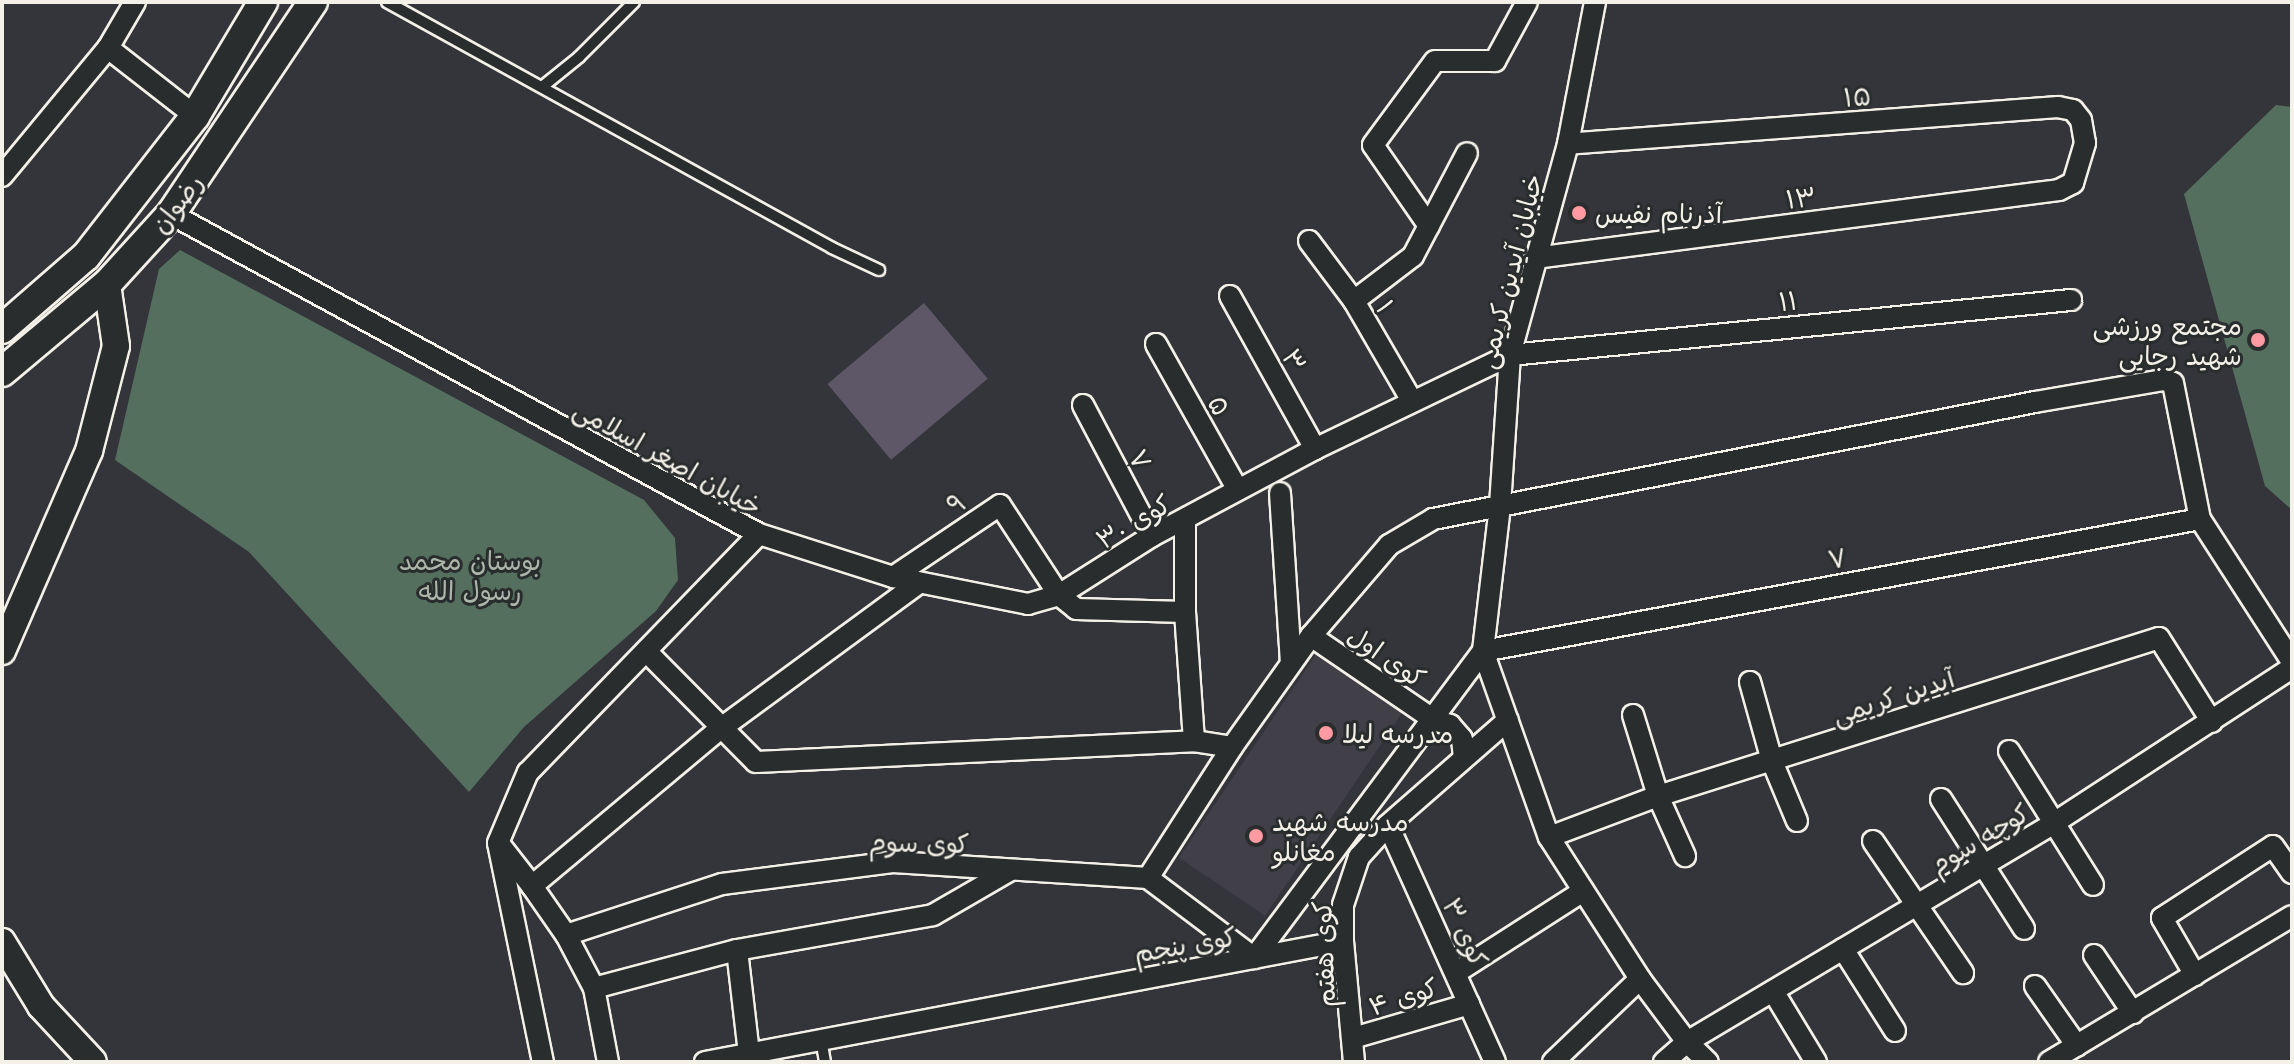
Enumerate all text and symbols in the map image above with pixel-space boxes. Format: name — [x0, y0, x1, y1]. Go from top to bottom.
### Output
street label: ۱۵ — [1842, 79, 1872, 113]
street label: رضوان — [143, 167, 209, 239]
street label: خیابان آیدین کریمی — [1470, 171, 1548, 371]
street label: ۱۳ — [1784, 180, 1818, 214]
place label: آذرنام نفیس — [1595, 197, 1722, 229]
marker: آذرنام نفیس — [1570, 204, 1588, 222]
street label: ۱۱ — [1777, 283, 1799, 317]
street label: ۱ — [1370, 294, 1402, 318]
place label: مجتمع ورزشی شهید رجایی — [2093, 309, 2242, 370]
marker: مجتمع ورزشی شهید رجایی — [2249, 331, 2267, 349]
street label: ۳ — [1276, 343, 1314, 377]
street label: ۵ — [1202, 390, 1238, 420]
street label: خیابان اصغر اسلامی — [569, 392, 767, 522]
street label: ۷ — [1123, 444, 1159, 474]
street label: ۹ — [940, 485, 972, 521]
street label: کوی ۳۰ — [1090, 487, 1176, 555]
street label: ۷ — [1825, 541, 1849, 575]
park label: بوستان محمد رسول الله — [399, 544, 541, 606]
street label: کوی اول — [1342, 619, 1432, 693]
street label: آیدین کریمی — [1828, 662, 1958, 730]
place label: مدرسه لیلا — [1342, 717, 1453, 749]
marker: مدرسه لیلا — [1317, 724, 1335, 742]
street label: کوچه سوم — [1923, 796, 2035, 880]
place label: مدرسه شهید مغانلو — [1272, 805, 1408, 866]
street label: کوی سوم — [869, 826, 969, 858]
marker: مدرسه شهید مغانلو — [1247, 827, 1265, 845]
street label: کوی ۳ — [1437, 893, 1495, 971]
street label: کوی هفتم — [1306, 900, 1340, 1008]
street label: کوی پنجم — [1131, 920, 1239, 968]
street label: کوی ۴ — [1365, 971, 1441, 1021]

